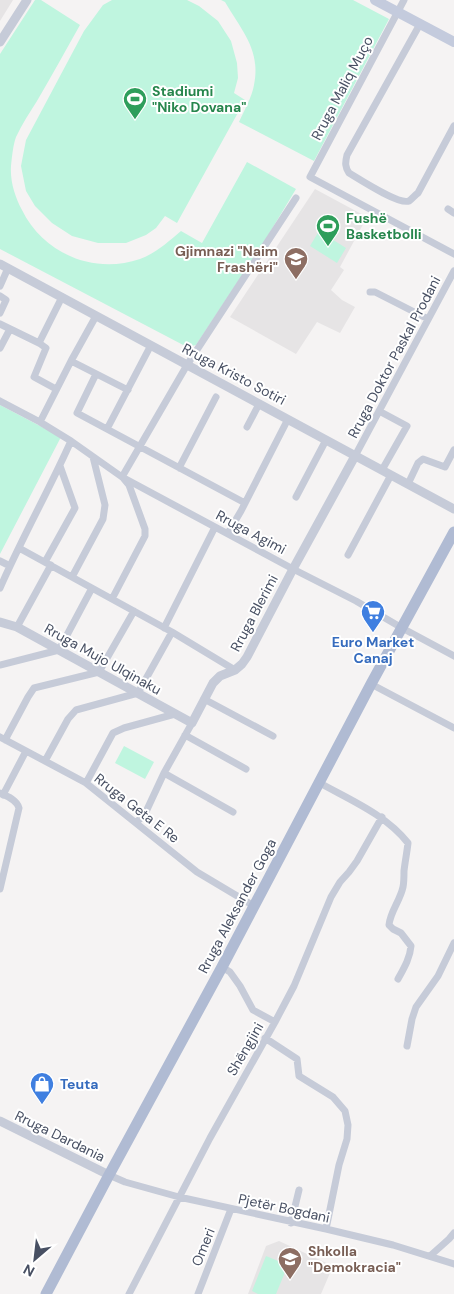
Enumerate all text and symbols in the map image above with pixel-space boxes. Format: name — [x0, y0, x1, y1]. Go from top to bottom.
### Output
street label: Rruga Maliq Muço — [307, 33, 377, 143]
place label: Stadiumi "Niko Dovana" — [152, 82, 246, 116]
sports icon: Stadiumi "Niko Dovana" — [122, 86, 148, 120]
place label: Fushë Basketbolli — [346, 209, 422, 243]
sports icon: Fushë Basketbolli — [315, 213, 341, 247]
place label: Gjimnazi "Naim Frashëri" — [175, 242, 278, 276]
school or university icon: Gjimnazi "Naim Frashëri" — [283, 246, 309, 280]
street label: Rruga Doktor Paskal Prodani — [344, 273, 444, 441]
street label: Rruga Kristo Sotiri — [179, 339, 289, 409]
street label: Rruga Agimi — [213, 506, 289, 558]
street label: Rruga Blerimi — [226, 571, 282, 655]
supermarket icon: Euro Market Canaj — [360, 599, 386, 633]
street label: Rruga Mujo Ulqinaku — [41, 619, 165, 699]
place label: Euro Market Canaj — [332, 633, 414, 667]
street label: Rruga Geta E Re — [91, 769, 183, 847]
street label: Rruga Aleksander Goga — [194, 836, 280, 976]
street label: Shëngjini — [223, 1019, 267, 1079]
shop icon: Teuta — [29, 1071, 55, 1105]
place label: Teuta — [60, 1075, 98, 1093]
street label: Rruga Dardania — [12, 1106, 108, 1166]
street label: Pjetër Bogdani — [237, 1190, 331, 1226]
street label: Omeri — [187, 1225, 219, 1269]
north arrow — [10, 1234, 60, 1284]
place label: Shkolla "Demokracia" — [308, 1242, 401, 1276]
school or university icon: Shkolla "Demokracia" — [277, 1246, 303, 1280]
text: N — [20, 1260, 38, 1281]

